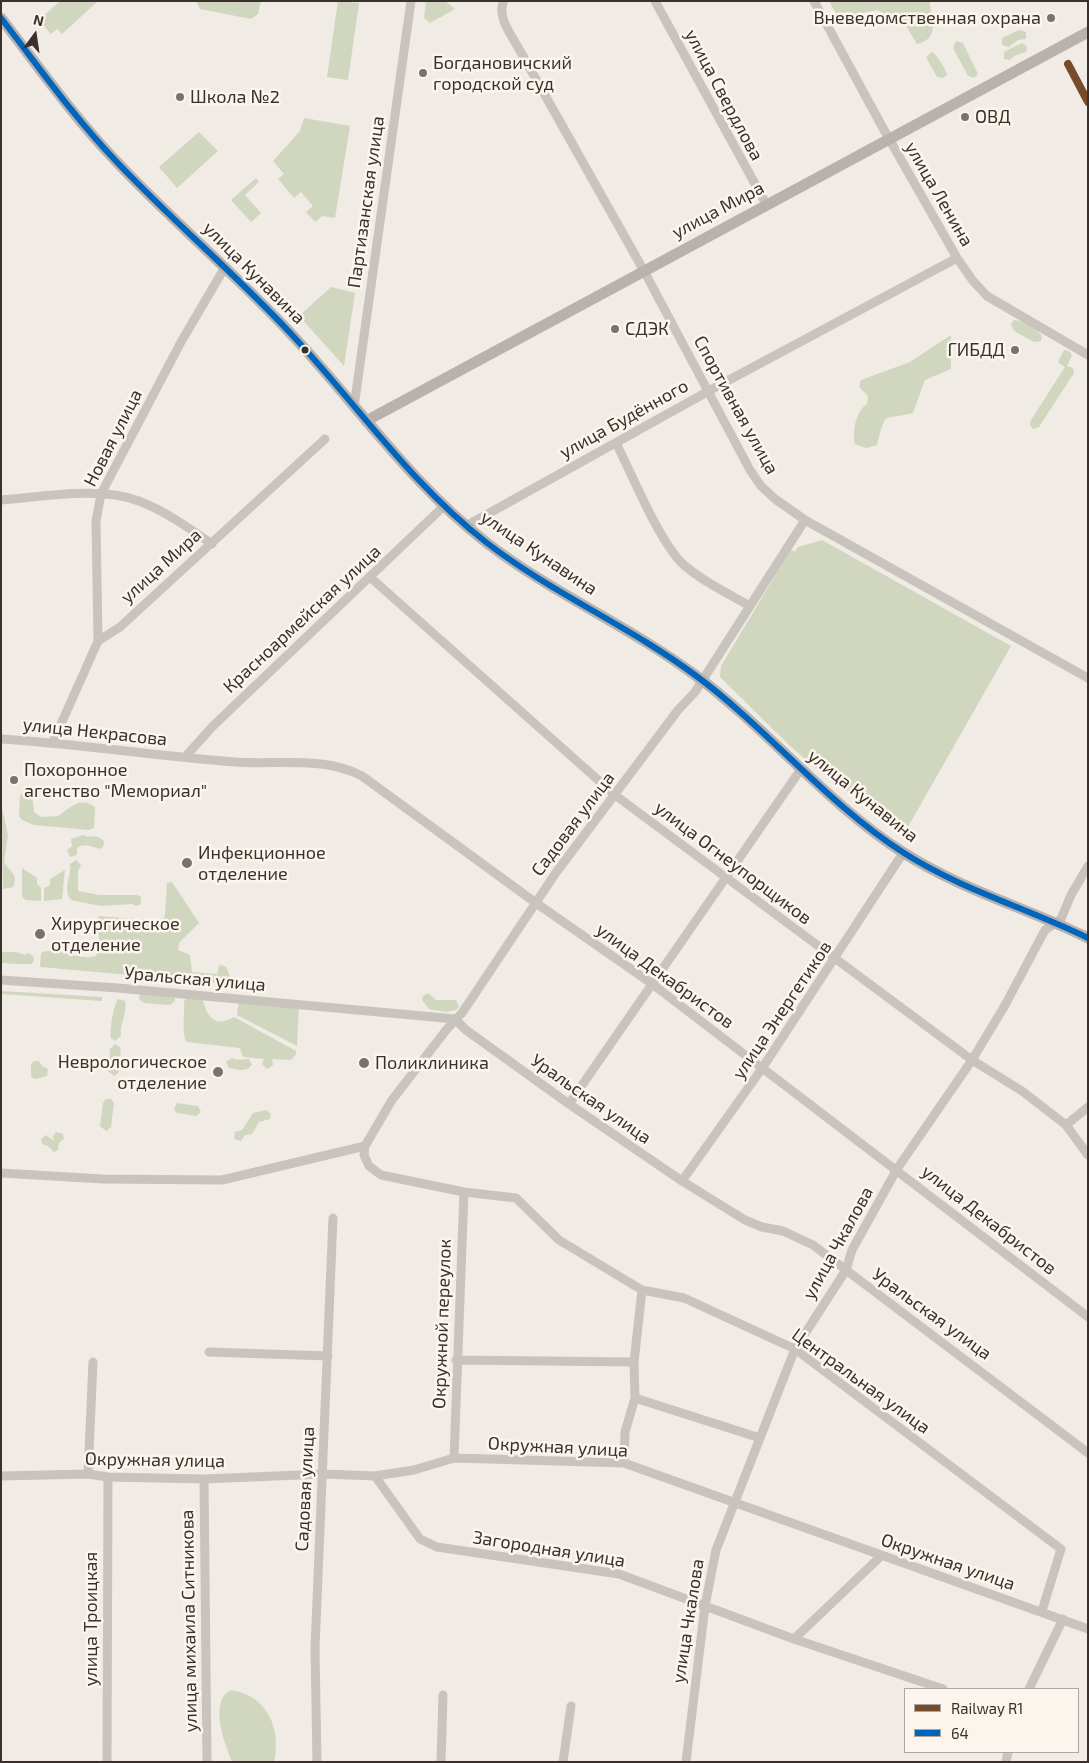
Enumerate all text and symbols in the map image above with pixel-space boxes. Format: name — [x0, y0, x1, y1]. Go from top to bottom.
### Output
place label: Вневедомственная охрана — [813, 7, 1041, 29]
north arrow — [10, 10, 60, 60]
text: N — [32, 10, 46, 29]
marker: Вневедомственная охрана — [1045, 12, 1057, 24]
street label: улица Свердлова — [680, 26, 768, 164]
place label: Богдановичский городской суд — [433, 52, 572, 94]
marker: Богдановичский городской суд — [417, 67, 429, 79]
place label: Школа №2 — [190, 86, 280, 108]
marker: Школа №2 — [174, 91, 186, 103]
place label: ОВД — [975, 106, 1011, 128]
marker: ОВД — [959, 111, 971, 123]
street label: Партизанская улица — [343, 114, 389, 290]
street label: улица Ленина — [900, 138, 978, 250]
street label: улица Мира — [668, 177, 768, 243]
street label: улица Кунавина — [198, 217, 310, 329]
place label: СДЭК — [625, 318, 669, 340]
marker: СДЭК — [609, 323, 621, 335]
street label: Спортивная улица — [689, 332, 783, 478]
place label: ГИБДД — [948, 339, 1005, 361]
marker: ГИБДД — [1009, 344, 1021, 356]
unlabelled marker — [300, 345, 310, 355]
street label: улица Будённого — [556, 375, 692, 463]
street label: Новая улица — [79, 386, 147, 490]
street label: улица Кунавина — [477, 506, 601, 600]
street label: улица Мира — [116, 524, 206, 608]
street label: Красноармейская улица — [219, 540, 385, 698]
street label: улица Некрасова — [22, 714, 168, 750]
street label: улица Кунавина — [803, 745, 923, 847]
place label: Похоронное агенство "Мемориал" — [24, 759, 207, 802]
street label: Садовая улица — [527, 768, 619, 880]
marker: Похоронное агенство "Мемориал" — [8, 774, 20, 786]
street label: улица Огнеупорщиков — [650, 797, 816, 929]
place label: Инфекционное отделение — [198, 842, 326, 884]
marker: Инфекционное отделение — [180, 856, 194, 870]
place label: Хирургическое отделение — [51, 913, 180, 956]
street label: улица Декабристов — [592, 919, 738, 1033]
marker: Хирургическое отделение — [33, 927, 47, 941]
street label: улица Энергетиков — [728, 937, 836, 1083]
street label: Уральская улица — [123, 962, 267, 996]
street label: Уральская улица — [527, 1049, 655, 1149]
place label: Неврологическое отделение — [58, 1051, 207, 1094]
place label: Поликлиника — [375, 1052, 489, 1074]
marker: Поликлиника — [357, 1056, 371, 1070]
marker: Неврологическое отделение — [211, 1065, 225, 1079]
street label: улица Декабристов — [917, 1161, 1061, 1279]
street label: улица Чкалова — [798, 1183, 878, 1303]
street label: Окружной переулок — [428, 1238, 456, 1410]
street label: Уральская улица — [868, 1264, 996, 1364]
street label: Центральная улица — [788, 1324, 934, 1438]
street label: Садовая улица — [291, 1426, 319, 1552]
street label: Окружная улица — [487, 1433, 629, 1461]
street label: Окружная улица — [85, 1448, 225, 1472]
street label: улица михаила Ситникова — [176, 1509, 202, 1733]
street label: Загородная улица — [471, 1526, 627, 1572]
street label: Окружная улица — [878, 1529, 1018, 1595]
street label: улица Троицкая — [80, 1552, 102, 1686]
street label: улица Чкалова — [668, 1557, 708, 1685]
legend — [904, 1688, 1079, 1753]
text: Railway R1 — [951, 1699, 1023, 1717]
text: 64 — [951, 1724, 969, 1742]

